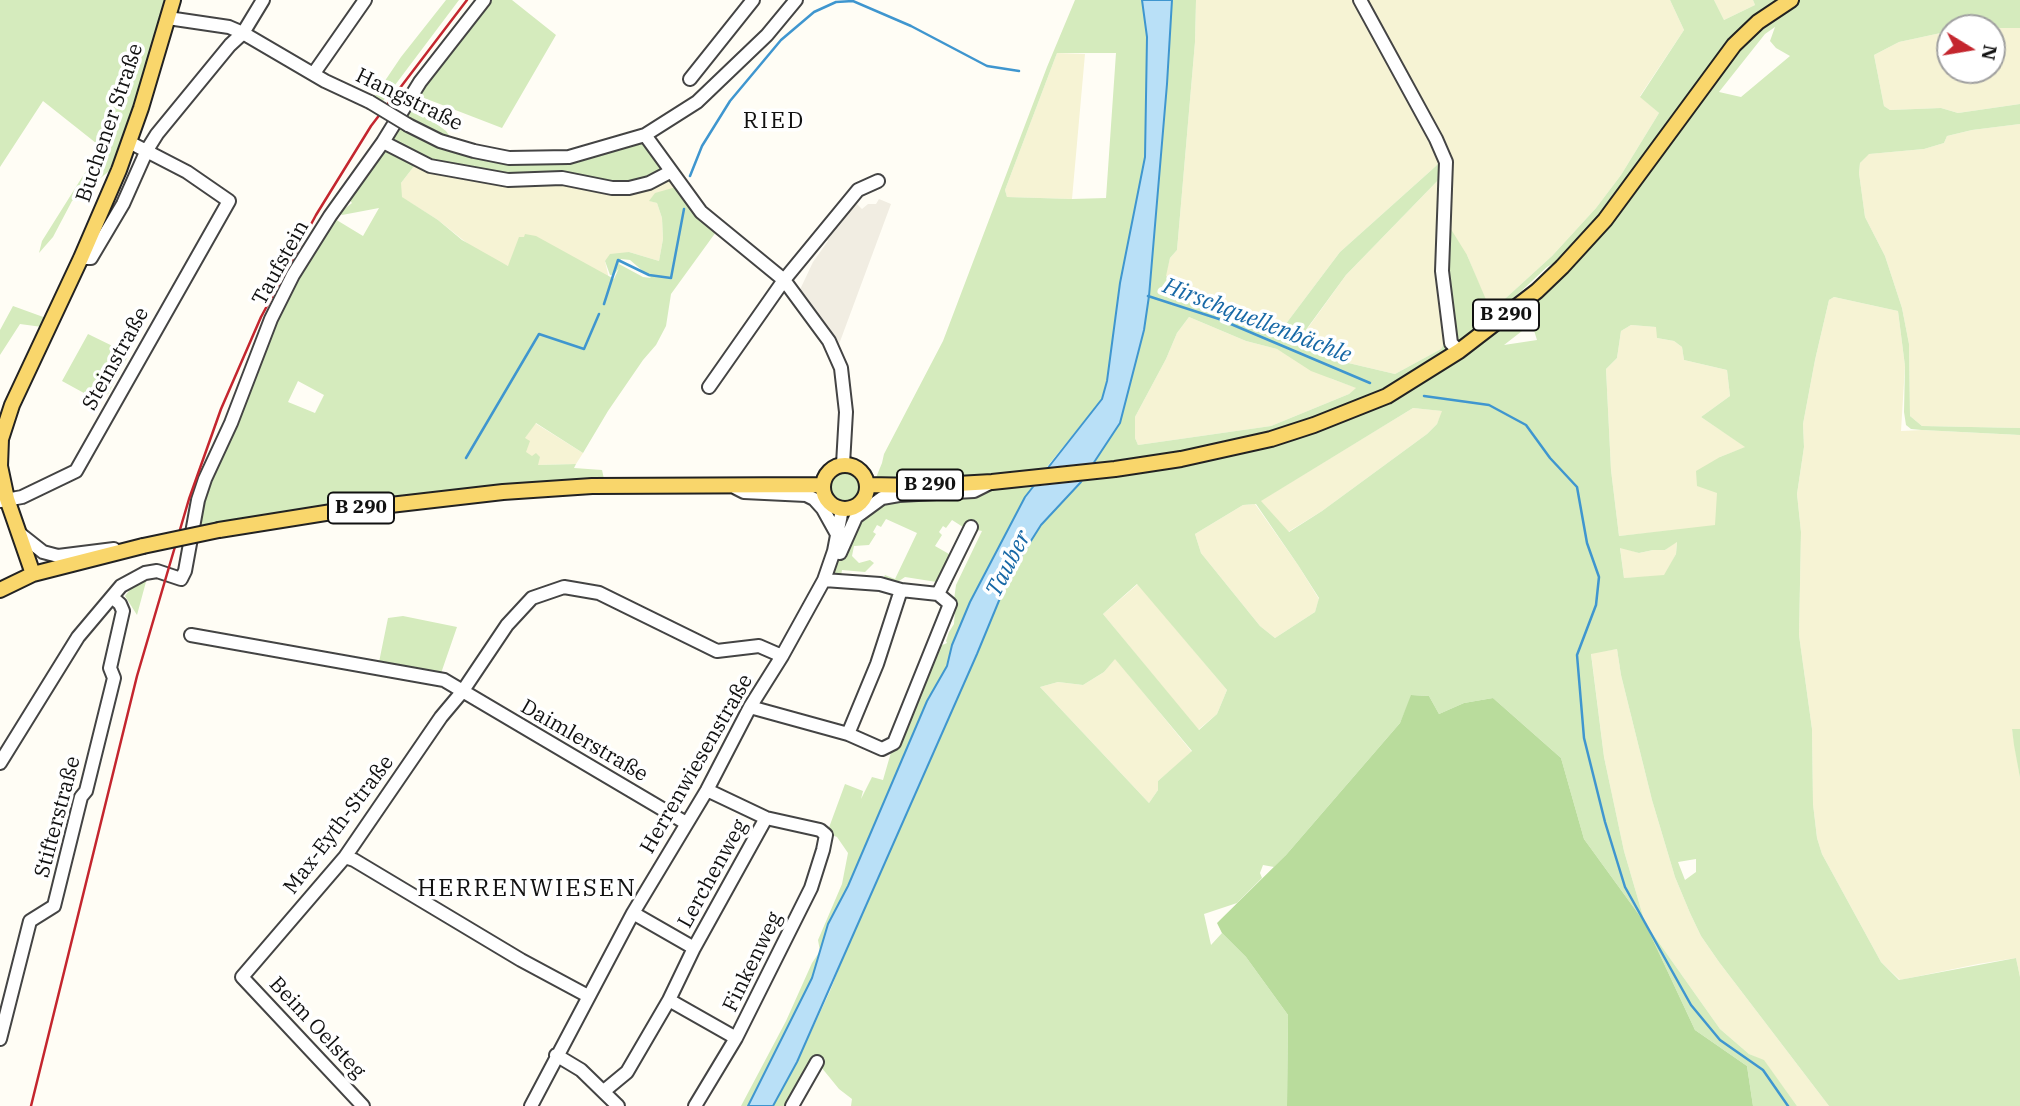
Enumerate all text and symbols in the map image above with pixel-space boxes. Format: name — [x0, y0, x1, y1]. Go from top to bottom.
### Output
north arrow — [1936, 14, 2006, 84]
street label: Buchener Straße — [71, 40, 149, 206]
text: N — [1976, 43, 2003, 62]
street label: Hangstraße — [351, 63, 467, 137]
district label: RIED — [743, 107, 805, 135]
street label: Taufstein — [247, 216, 315, 310]
water label: Hirschquellenbächle — [1159, 272, 1355, 370]
road number: B 290 — [1473, 300, 1539, 330]
street label: Steinstraße — [77, 303, 155, 415]
road number: B 290 — [897, 470, 963, 500]
road number: B 290 — [328, 492, 394, 524]
water label: Tauber — [981, 526, 1037, 602]
street label: Herrenwiesenstraße — [635, 670, 759, 858]
street label: Daimlerstraße — [516, 694, 652, 788]
street label: Max-Eyth-Straße — [279, 751, 399, 899]
street label: Stifterstraße — [30, 754, 86, 880]
street label: Lerchenweg — [673, 815, 753, 933]
district label: HERRENWIESEN — [419, 875, 635, 903]
street label: Finkenweg — [718, 908, 788, 1016]
street label: Beim Oelsteg — [264, 972, 370, 1084]

